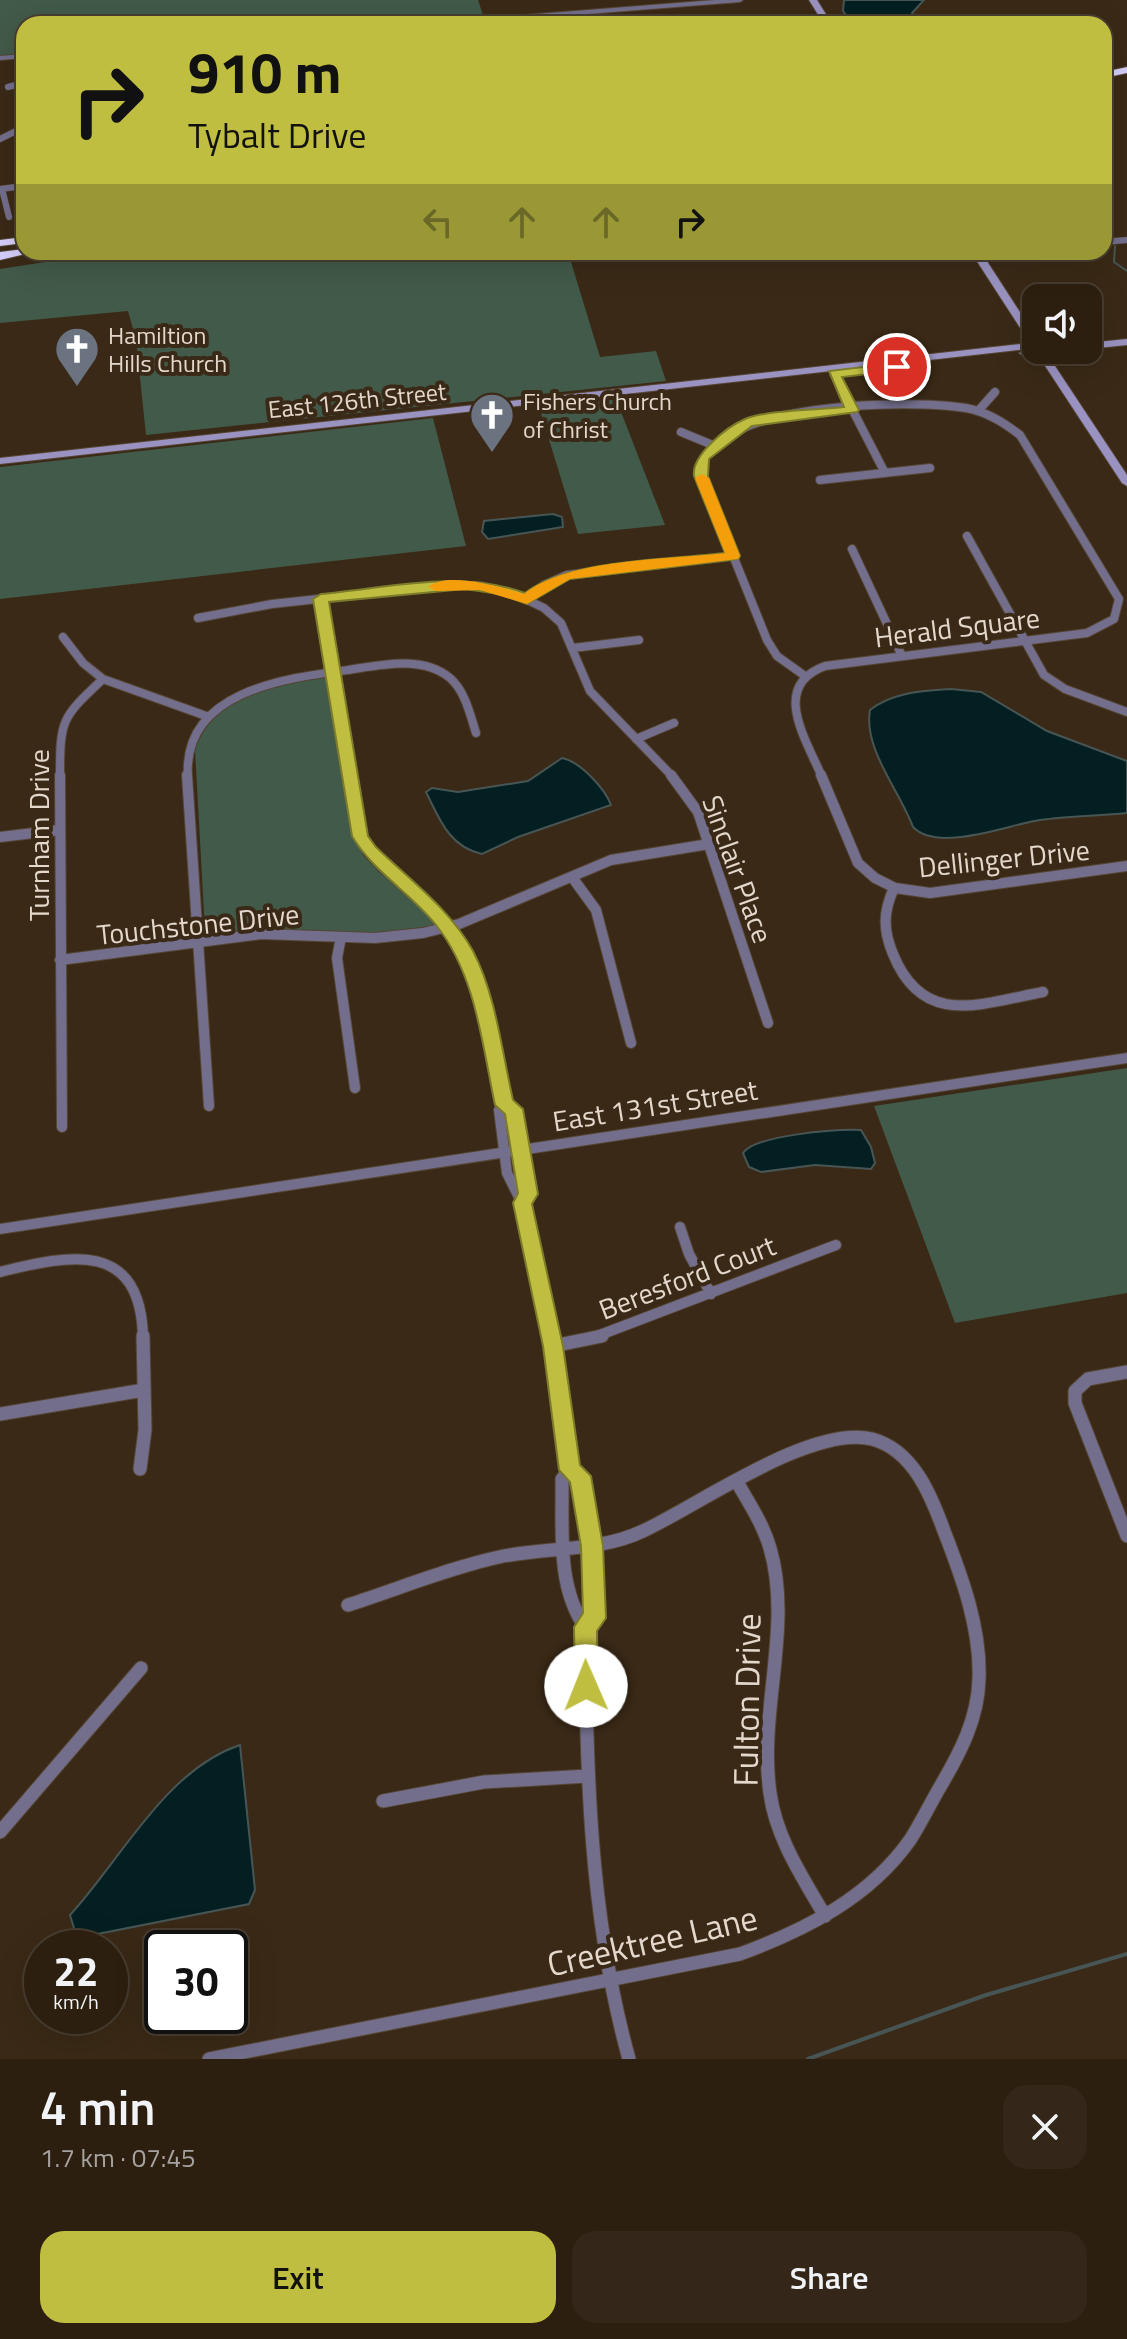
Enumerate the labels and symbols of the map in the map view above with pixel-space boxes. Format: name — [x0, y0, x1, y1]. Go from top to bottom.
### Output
place label: Hamiltion Hills Church — [108, 317, 227, 381]
church icon: Hamiltion Hills Church — [53, 325, 101, 388]
pin — [863, 333, 931, 401]
street label: East 126th Street — [266, 373, 448, 427]
place label: Fishers Church of Christ — [523, 383, 672, 447]
church icon: Fishers Church of Christ — [468, 391, 516, 454]
street label: Herald Square — [872, 596, 1042, 658]
street label: Turnham Drive — [17, 749, 60, 921]
street label: Sinclair Place — [691, 789, 785, 949]
street label: Dellinger Drive — [916, 828, 1092, 888]
street label: Touchstone Drive — [95, 892, 301, 956]
street label: East 131st Street — [550, 1068, 761, 1142]
street label: Beresford Court — [592, 1224, 782, 1330]
street label: Fulton Drive — [718, 1613, 774, 1787]
position arrow — [544, 1644, 628, 1728]
street label: Creektree Lane — [542, 1891, 762, 1989]
speed limit sign: 30 — [144, 1930, 248, 2034]

